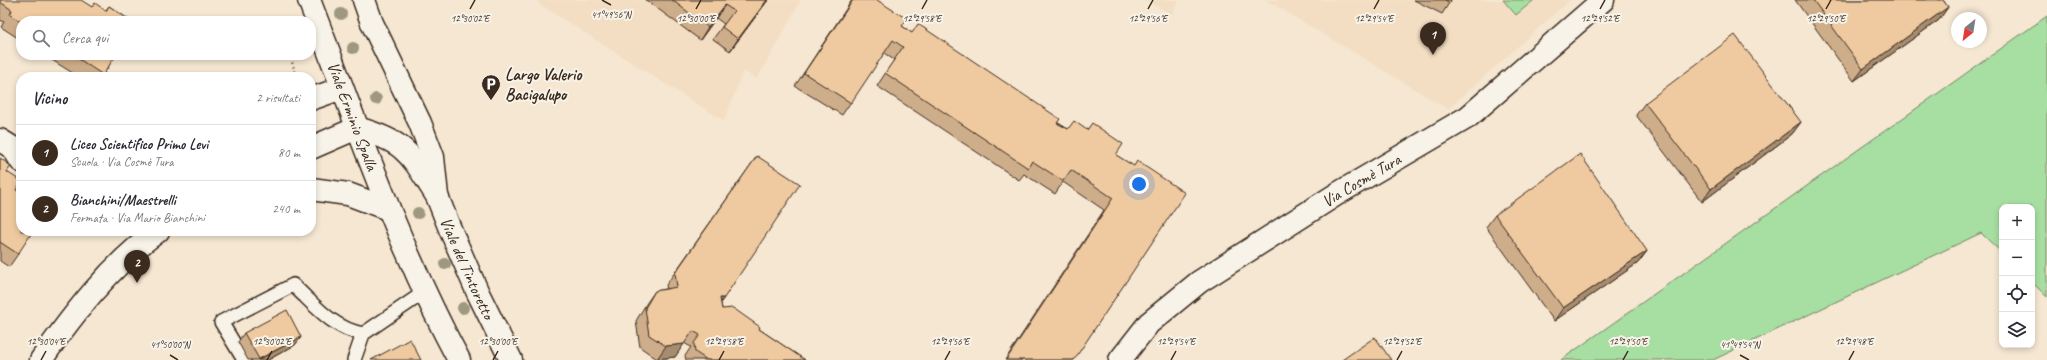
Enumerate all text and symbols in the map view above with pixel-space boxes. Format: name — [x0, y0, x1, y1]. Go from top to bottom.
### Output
text: 41°49'56"N — [591, 8, 633, 21]
text: 12°30'02"E — [451, 12, 491, 25]
text: 12°30'00"E — [677, 12, 717, 25]
text: 12°29'58"E — [903, 12, 943, 25]
text: 12°29'56"E — [1129, 12, 1169, 25]
text: 12°29'54"E — [1355, 12, 1395, 25]
text: 12°29'52"E — [1581, 12, 1621, 25]
text: 12°29'50"E — [1807, 12, 1847, 25]
north arrow — [1951, 12, 1987, 48]
search box — [16, 16, 316, 60]
pin: 1 — [1420, 22, 1446, 55]
icon: search — [30, 27, 52, 49]
text: Cerca qui — [62, 29, 108, 48]
street label: Viale Erminio Spalla — [322, 59, 383, 174]
place label: Largo Valerio Bacigalupo — [505, 64, 583, 105]
parking icon: Largo Valerio Bacigalupo — [480, 73, 502, 101]
text: Vicino — [32, 88, 67, 109]
text: 2 risultati — [256, 90, 300, 106]
text: Liceo Scientifico Primo Levi — [70, 135, 208, 154]
text: 1 — [42, 145, 48, 161]
text: 80 m — [278, 145, 300, 161]
street label: Via Cosmè Tura — [1318, 148, 1405, 212]
text: Scuola · Via Cosmè Tura — [70, 154, 174, 170]
your location — [1129, 174, 1149, 194]
text: Bianchini/Maestrelli — [70, 191, 176, 210]
text: 2 — [42, 201, 48, 217]
text: 240 m — [272, 201, 300, 217]
map controls — [1999, 204, 2035, 348]
button: + — [1999, 204, 2035, 240]
text: Fermata · Via Mario Bianchini — [70, 210, 205, 226]
street label: Viale del Tintoretto — [435, 214, 500, 324]
button: − — [1999, 240, 2035, 276]
pin: 2 — [124, 250, 150, 283]
button: locate — [1999, 276, 2035, 312]
button: layers — [1999, 312, 2035, 348]
text: 12°30'04"E — [27, 335, 67, 348]
text: 12°30'02"E — [253, 335, 293, 348]
text: 12°30'00"E — [479, 335, 519, 348]
text: 12°29'58"E — [705, 335, 745, 348]
text: 12°29'56"E — [931, 335, 971, 348]
text: 12°29'54"E — [1157, 335, 1197, 348]
text: 12°29'52"E — [1383, 335, 1423, 348]
text: 12°29'50"E — [1609, 335, 1649, 348]
text: 12°29'48"E — [1835, 335, 1875, 348]
text: 41°50'00"N — [150, 338, 192, 351]
text: 41°49'54"N — [1720, 338, 1762, 351]

